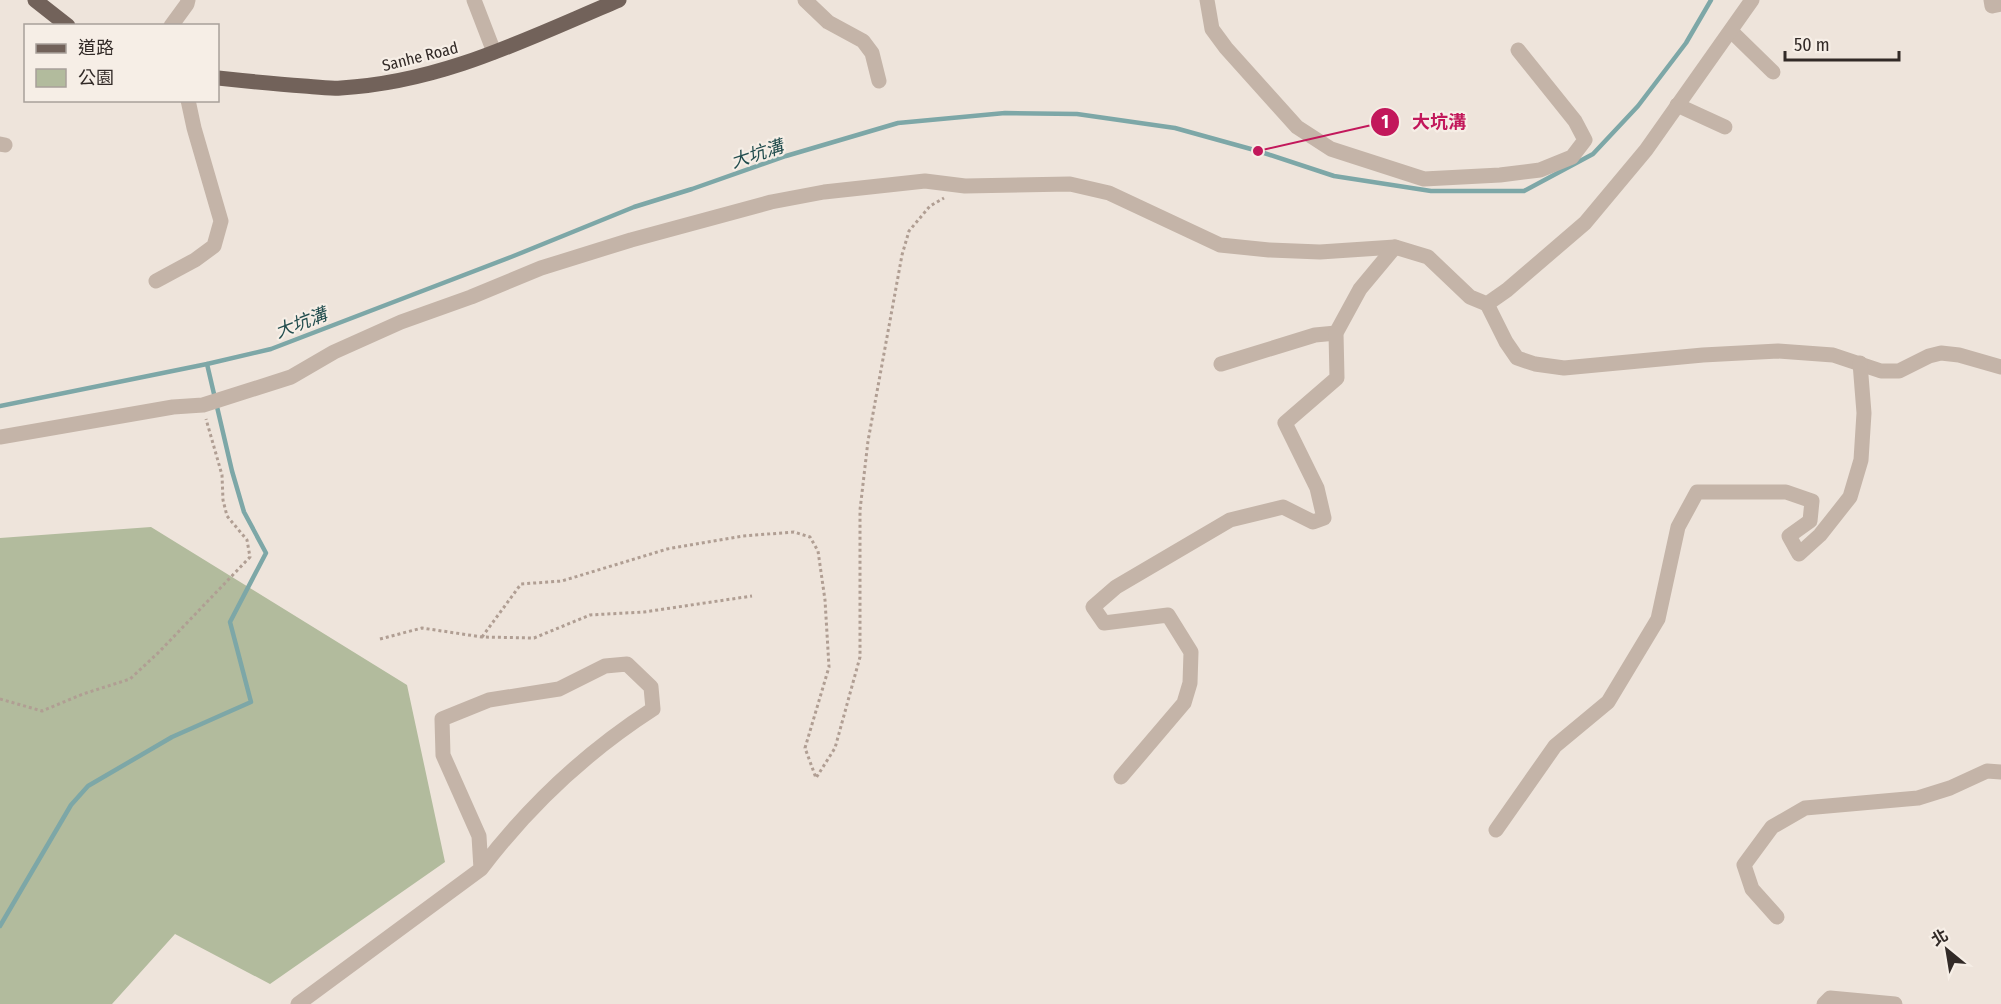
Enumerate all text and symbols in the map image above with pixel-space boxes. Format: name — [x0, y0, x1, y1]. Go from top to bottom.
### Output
legend — [24, 24, 219, 102]
scale bar — [1785, 24, 1899, 62]
text: 50 m — [1794, 34, 1830, 56]
text: 道路 — [78, 37, 114, 59]
street label: Sanhe Road — [380, 38, 460, 75]
text: 公園 — [78, 67, 114, 89]
callout: 大坑溝 — [1370, 104, 1478, 140]
text: 1 — [1381, 111, 1389, 133]
text: 大坑溝 — [1412, 111, 1466, 133]
water label: 大坑溝 — [728, 134, 789, 173]
water label: 大坑溝 — [272, 302, 333, 343]
north arrow — [1917, 920, 1977, 980]
text: 北 — [1928, 925, 1951, 950]

